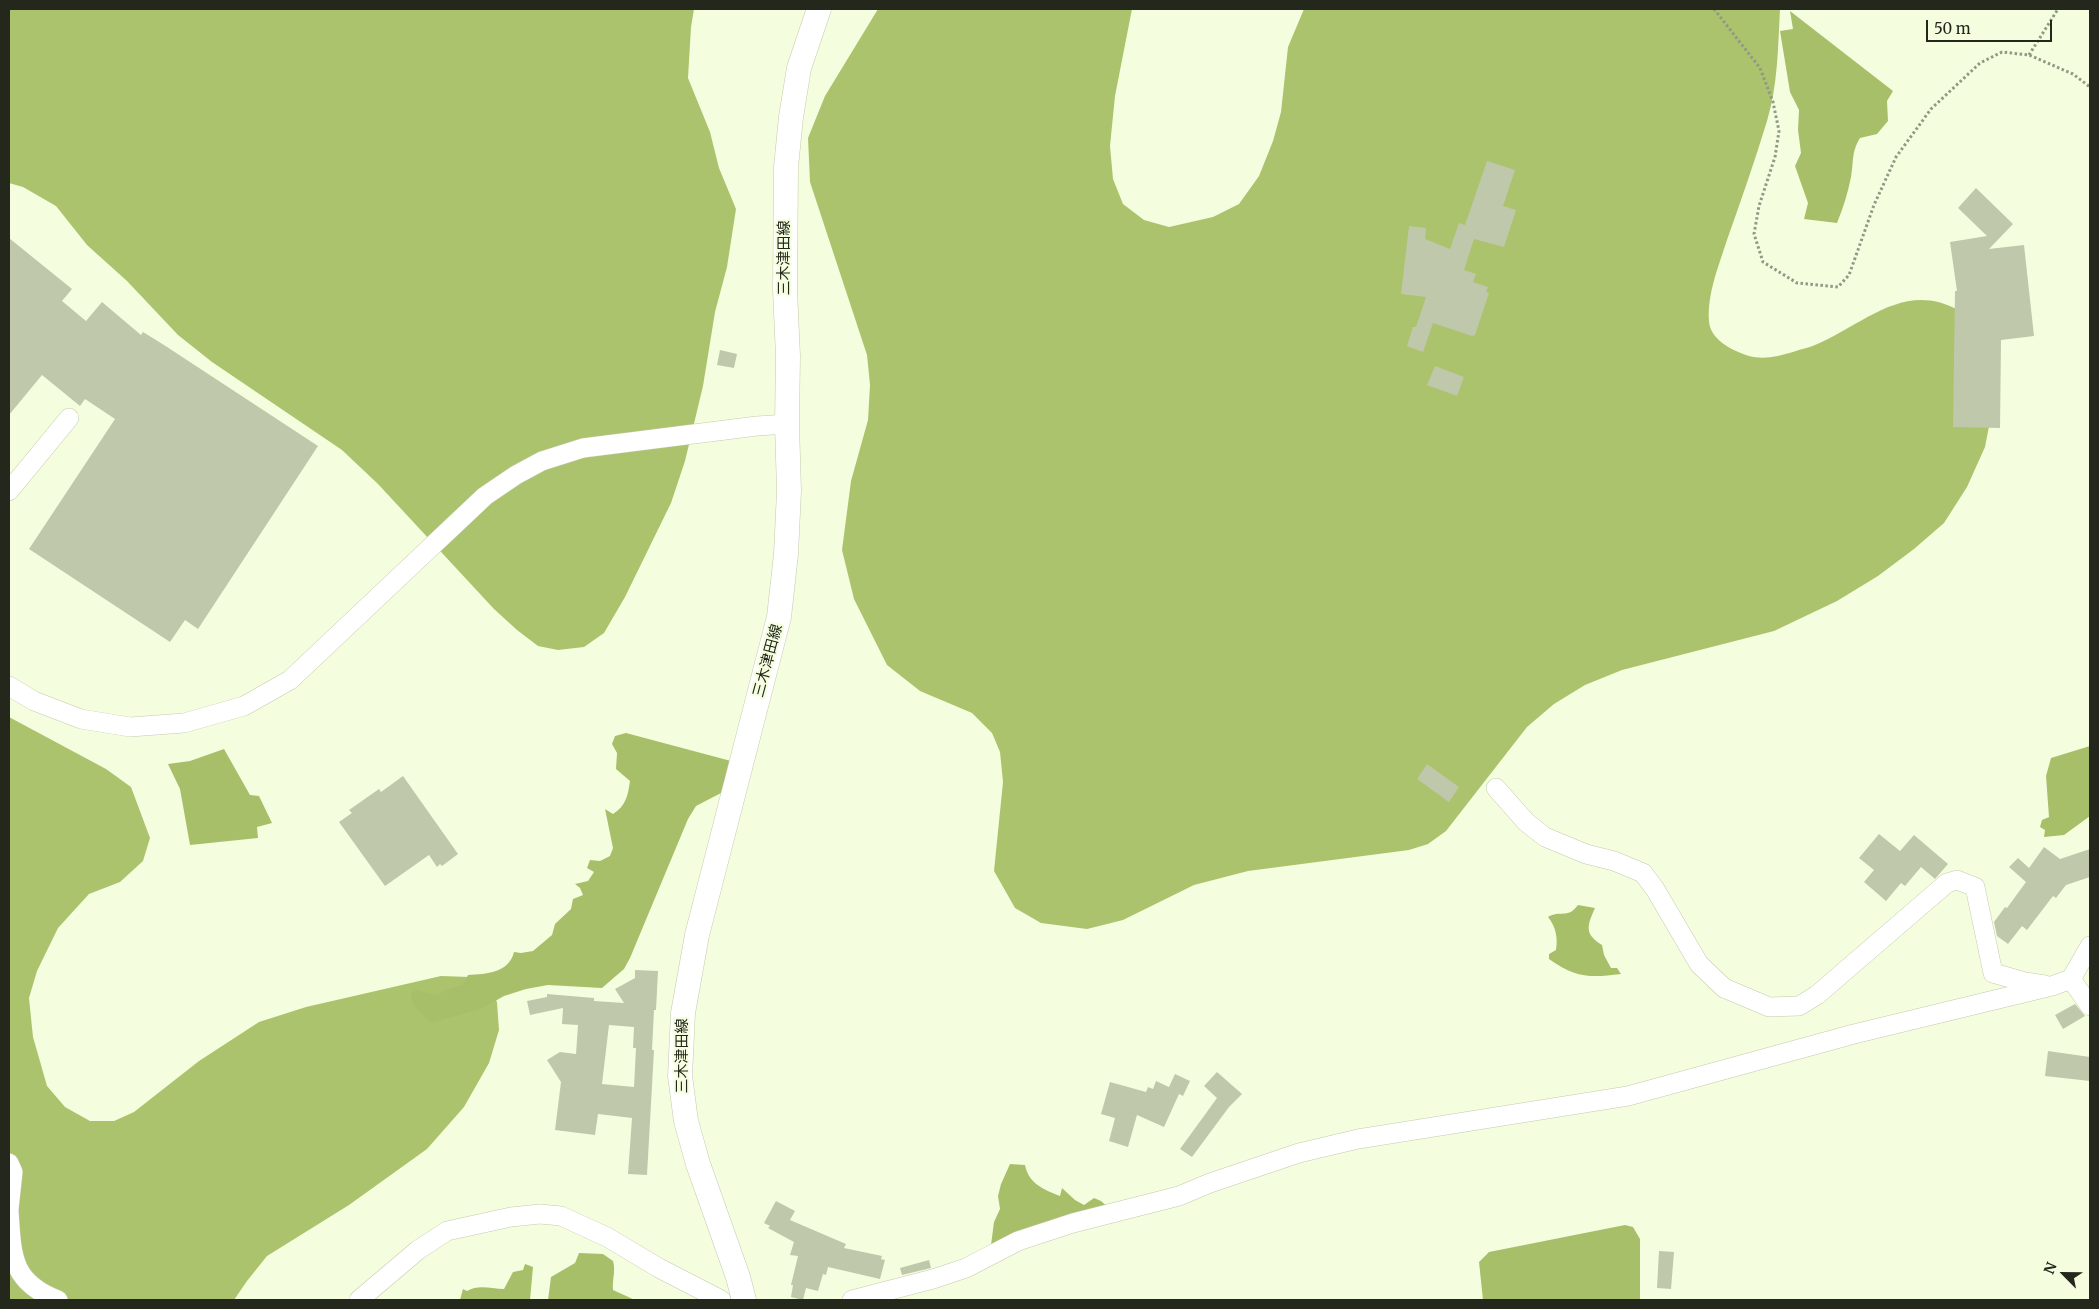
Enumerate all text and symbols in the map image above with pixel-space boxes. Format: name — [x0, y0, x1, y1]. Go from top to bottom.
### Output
scale bar — [1929, 10, 2055, 42]
text: 50 m — [1934, 19, 1971, 38]
street label: 三木津田線 — [776, 221, 794, 295]
street label: 三木津田線 — [750, 622, 786, 700]
street label: 三木津田線 — [674, 1019, 692, 1093]
north arrow — [2039, 1249, 2089, 1299]
text: N — [2040, 1260, 2061, 1277]

